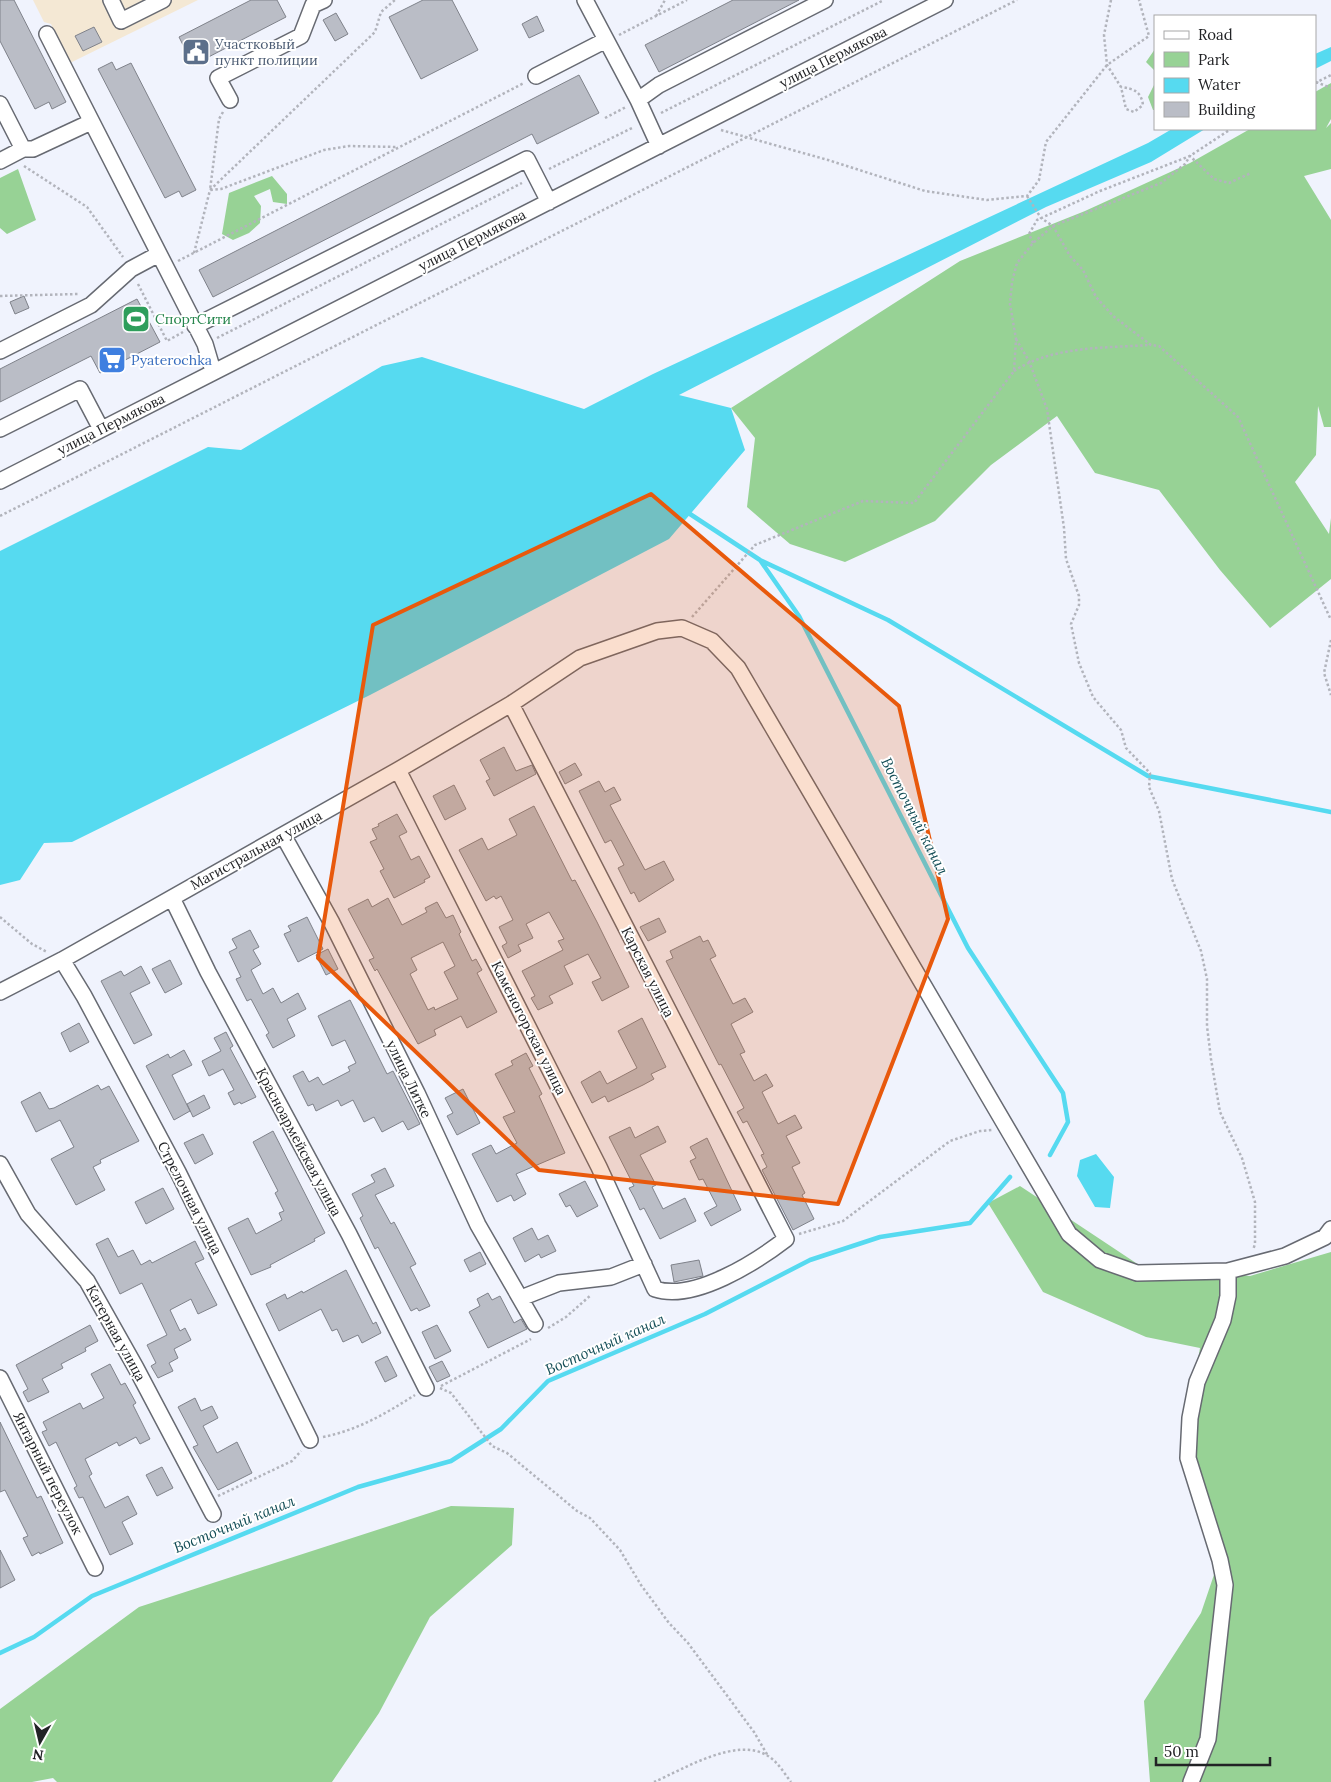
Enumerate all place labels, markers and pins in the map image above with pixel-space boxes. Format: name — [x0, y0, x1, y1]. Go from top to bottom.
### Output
place label: Участковый пункт полиции — [214, 35, 318, 69]
public building icon: Участковый пункт полиции — [181, 37, 211, 67]
sports icon: СпортСити — [121, 304, 151, 334]
place label: СпортСити — [155, 310, 231, 328]
supermarket icon: Pyaterochka — [97, 345, 127, 375]
place label: Pyaterochka — [131, 351, 212, 369]

